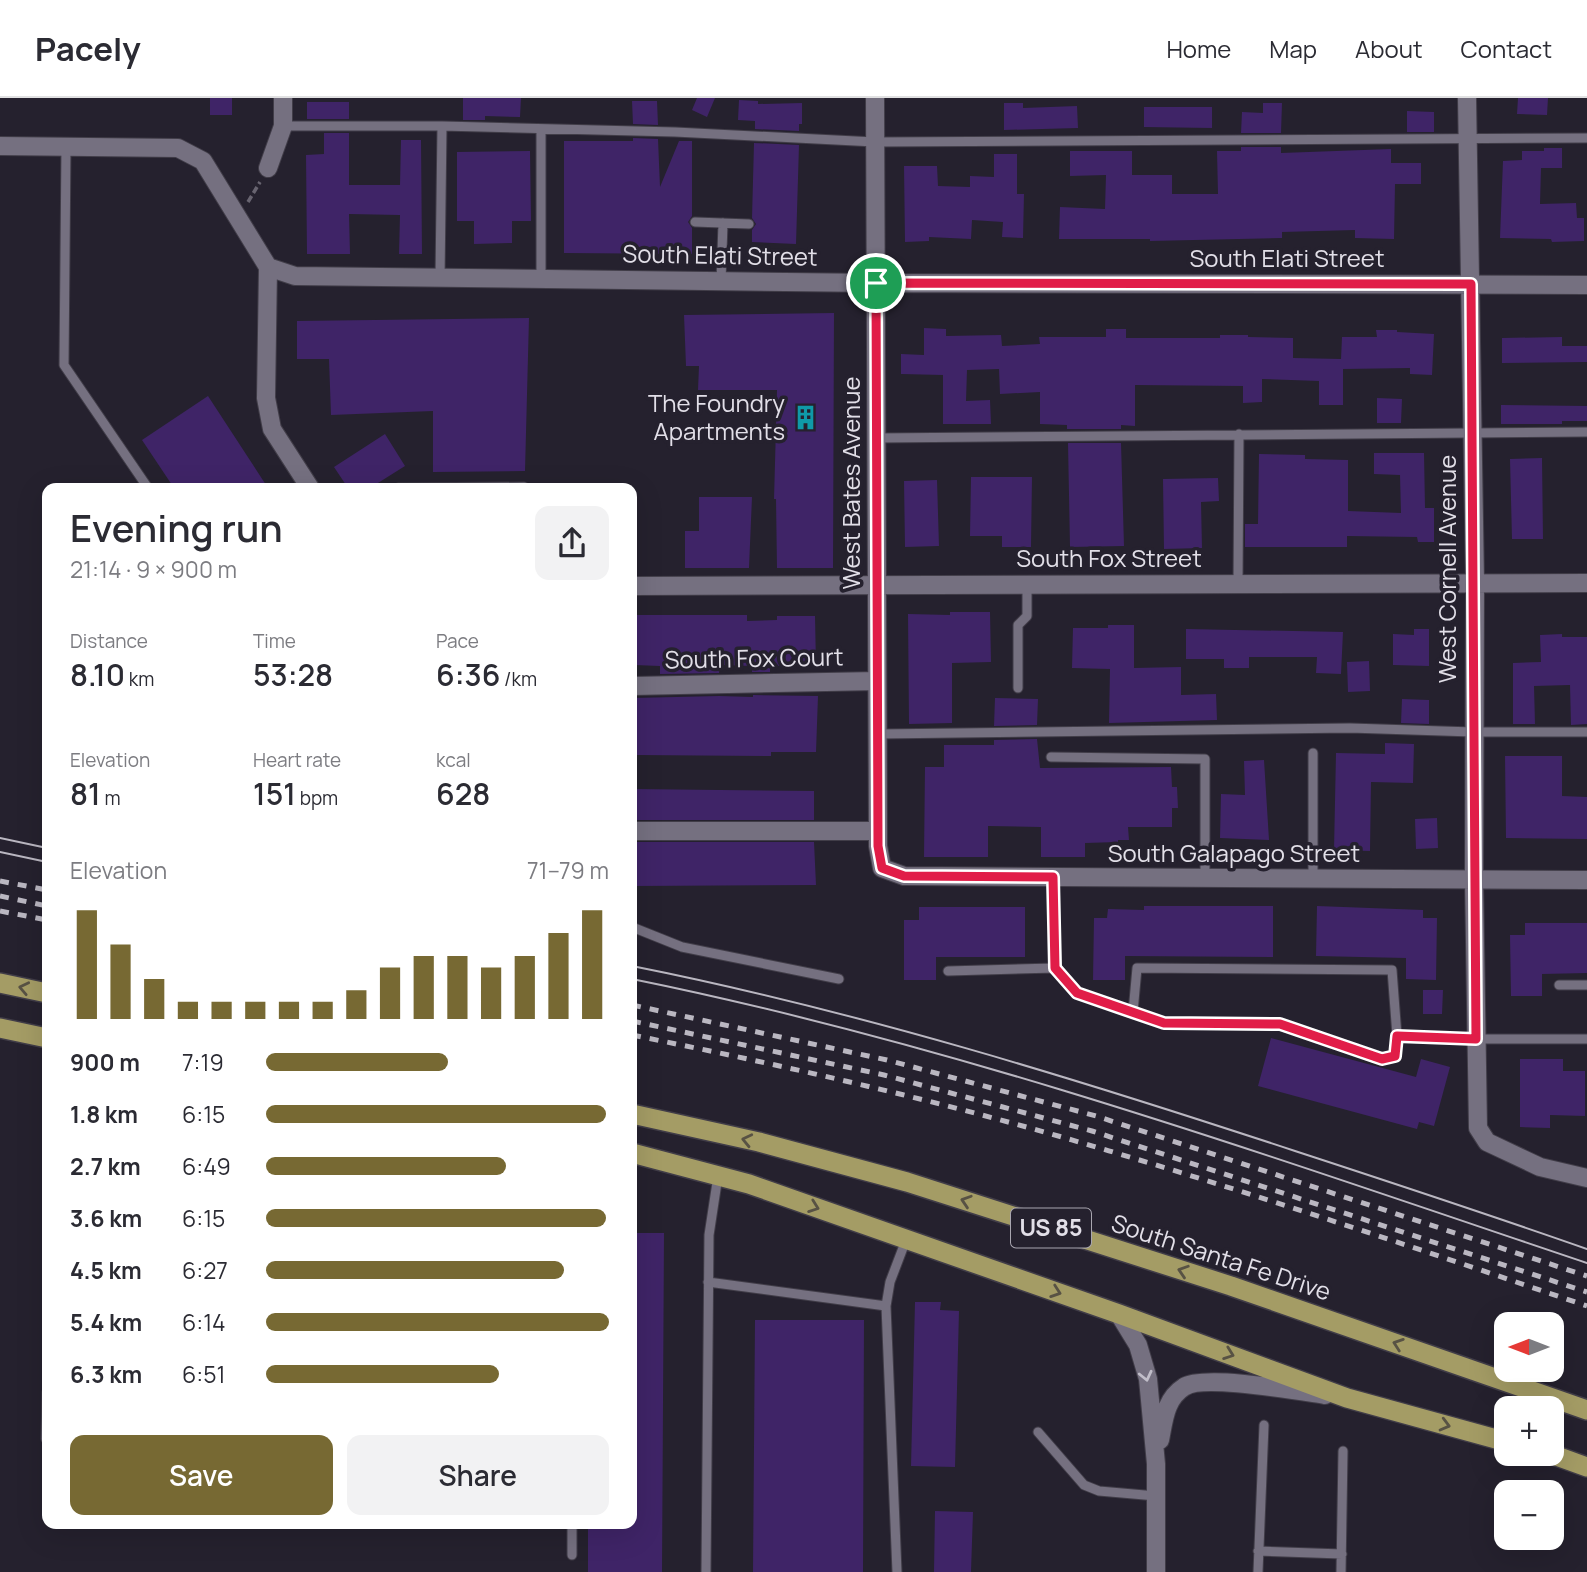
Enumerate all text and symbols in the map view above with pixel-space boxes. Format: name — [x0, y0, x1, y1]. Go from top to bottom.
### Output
text: Pacely — [35, 26, 141, 71]
text: Home — [1166, 32, 1231, 65]
text: Map — [1269, 32, 1317, 65]
text: About — [1355, 32, 1423, 65]
text: Contact — [1461, 32, 1552, 65]
street label: South Elati Street — [622, 236, 818, 273]
street label: South Elati Street — [1189, 241, 1385, 274]
pin — [846, 253, 906, 313]
icon: arrive — [857, 264, 895, 302]
street label: West Bates Avenue — [834, 377, 867, 589]
place label: The Foundry Apartments — [648, 386, 785, 447]
building icon: The Foundry Apartments — [791, 404, 819, 432]
street label: West Cornell Avenue — [1430, 455, 1463, 683]
text: Evening run — [70, 501, 283, 553]
button: share — [535, 506, 609, 580]
street label: South Fox Street — [1016, 541, 1202, 574]
text: 21:14 · 9 × 900 m — [70, 553, 237, 585]
text: Distance — [70, 628, 148, 654]
text: Time — [253, 628, 296, 654]
text: Pace — [436, 628, 479, 654]
street label: South Fox Court — [664, 639, 844, 676]
text: 8.10 — [70, 654, 125, 695]
text: 53:28 — [253, 654, 333, 695]
text: 6:36 — [436, 654, 500, 695]
text: km — [125, 666, 154, 692]
text: /km — [500, 666, 537, 692]
text: Elevation — [70, 747, 150, 773]
text: Heart rate — [253, 747, 341, 773]
text: kcal — [436, 747, 471, 773]
text: 81 — [70, 773, 101, 814]
text: 151 — [253, 773, 296, 814]
text: 628 — [436, 773, 490, 814]
text: m — [101, 785, 121, 811]
text: bpm — [296, 785, 338, 811]
street label: South Galapago Street — [1108, 836, 1360, 869]
text: Elevation — [70, 854, 167, 886]
text: 71–79 m — [527, 854, 609, 886]
one-way arrow — [18, 981, 30, 996]
text: 900 m — [70, 1046, 140, 1078]
text: 7:19 — [182, 1046, 224, 1078]
text: 1.8 km — [70, 1098, 138, 1130]
text: 6:15 — [182, 1098, 225, 1130]
one-way arrow — [741, 1133, 753, 1148]
text: 2.7 km — [70, 1150, 141, 1182]
text: 6:49 — [182, 1150, 231, 1182]
one-way arrow — [961, 1194, 973, 1209]
one-way arrow — [808, 1199, 820, 1213]
text: 3.6 km — [70, 1202, 142, 1234]
text: 6:15 — [182, 1202, 225, 1234]
street label: South Santa Fe Drive — [1108, 1206, 1335, 1308]
road number: US 85 — [1011, 1208, 1091, 1247]
text: 4.5 km — [70, 1254, 142, 1286]
text: 6:27 — [182, 1254, 228, 1286]
one-way arrow — [1177, 1265, 1189, 1279]
one-way arrow — [1049, 1284, 1062, 1298]
text: 5.4 km — [70, 1306, 142, 1338]
text: 6:14 — [182, 1306, 226, 1338]
north arrow — [1494, 1312, 1564, 1382]
map controls — [1494, 1312, 1564, 1550]
one-way arrow — [1392, 1338, 1405, 1352]
one-way arrow — [1222, 1346, 1234, 1360]
text: 6.3 km — [70, 1358, 142, 1390]
text: 6:51 — [182, 1358, 225, 1390]
one-way arrow — [1138, 1369, 1153, 1381]
button: + — [1494, 1396, 1564, 1466]
one-way arrow — [1439, 1417, 1451, 1431]
button: Save — [70, 1435, 333, 1515]
button: Share — [347, 1435, 609, 1515]
button: − — [1494, 1480, 1564, 1550]

